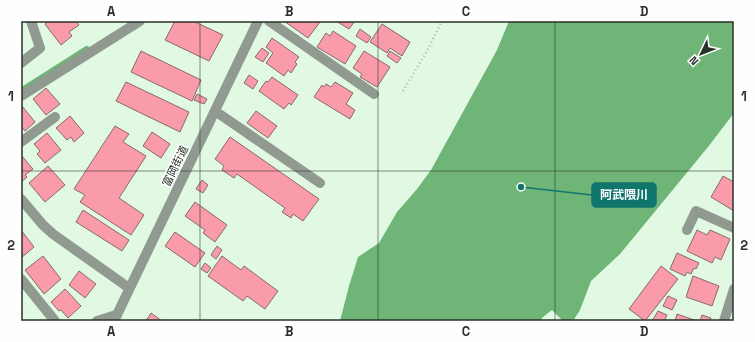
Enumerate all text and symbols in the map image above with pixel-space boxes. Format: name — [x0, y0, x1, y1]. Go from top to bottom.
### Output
text: A — [107, 3, 116, 20]
text: B — [285, 3, 294, 20]
text: C — [462, 3, 470, 20]
text: D — [640, 3, 649, 20]
north arrow — [681, 34, 721, 74]
text: N — [686, 53, 701, 68]
text: 1 — [8, 88, 14, 105]
text: 1 — [741, 88, 747, 105]
street label: 富岡街道 — [159, 143, 191, 189]
callout: 阿武隈川 — [592, 183, 656, 207]
text: 阿武隈川 — [600, 187, 648, 203]
text: 2 — [7, 237, 15, 254]
text: 2 — [740, 237, 748, 254]
text: A — [107, 323, 116, 340]
text: B — [285, 323, 294, 340]
text: C — [462, 323, 470, 340]
text: D — [640, 323, 649, 340]

